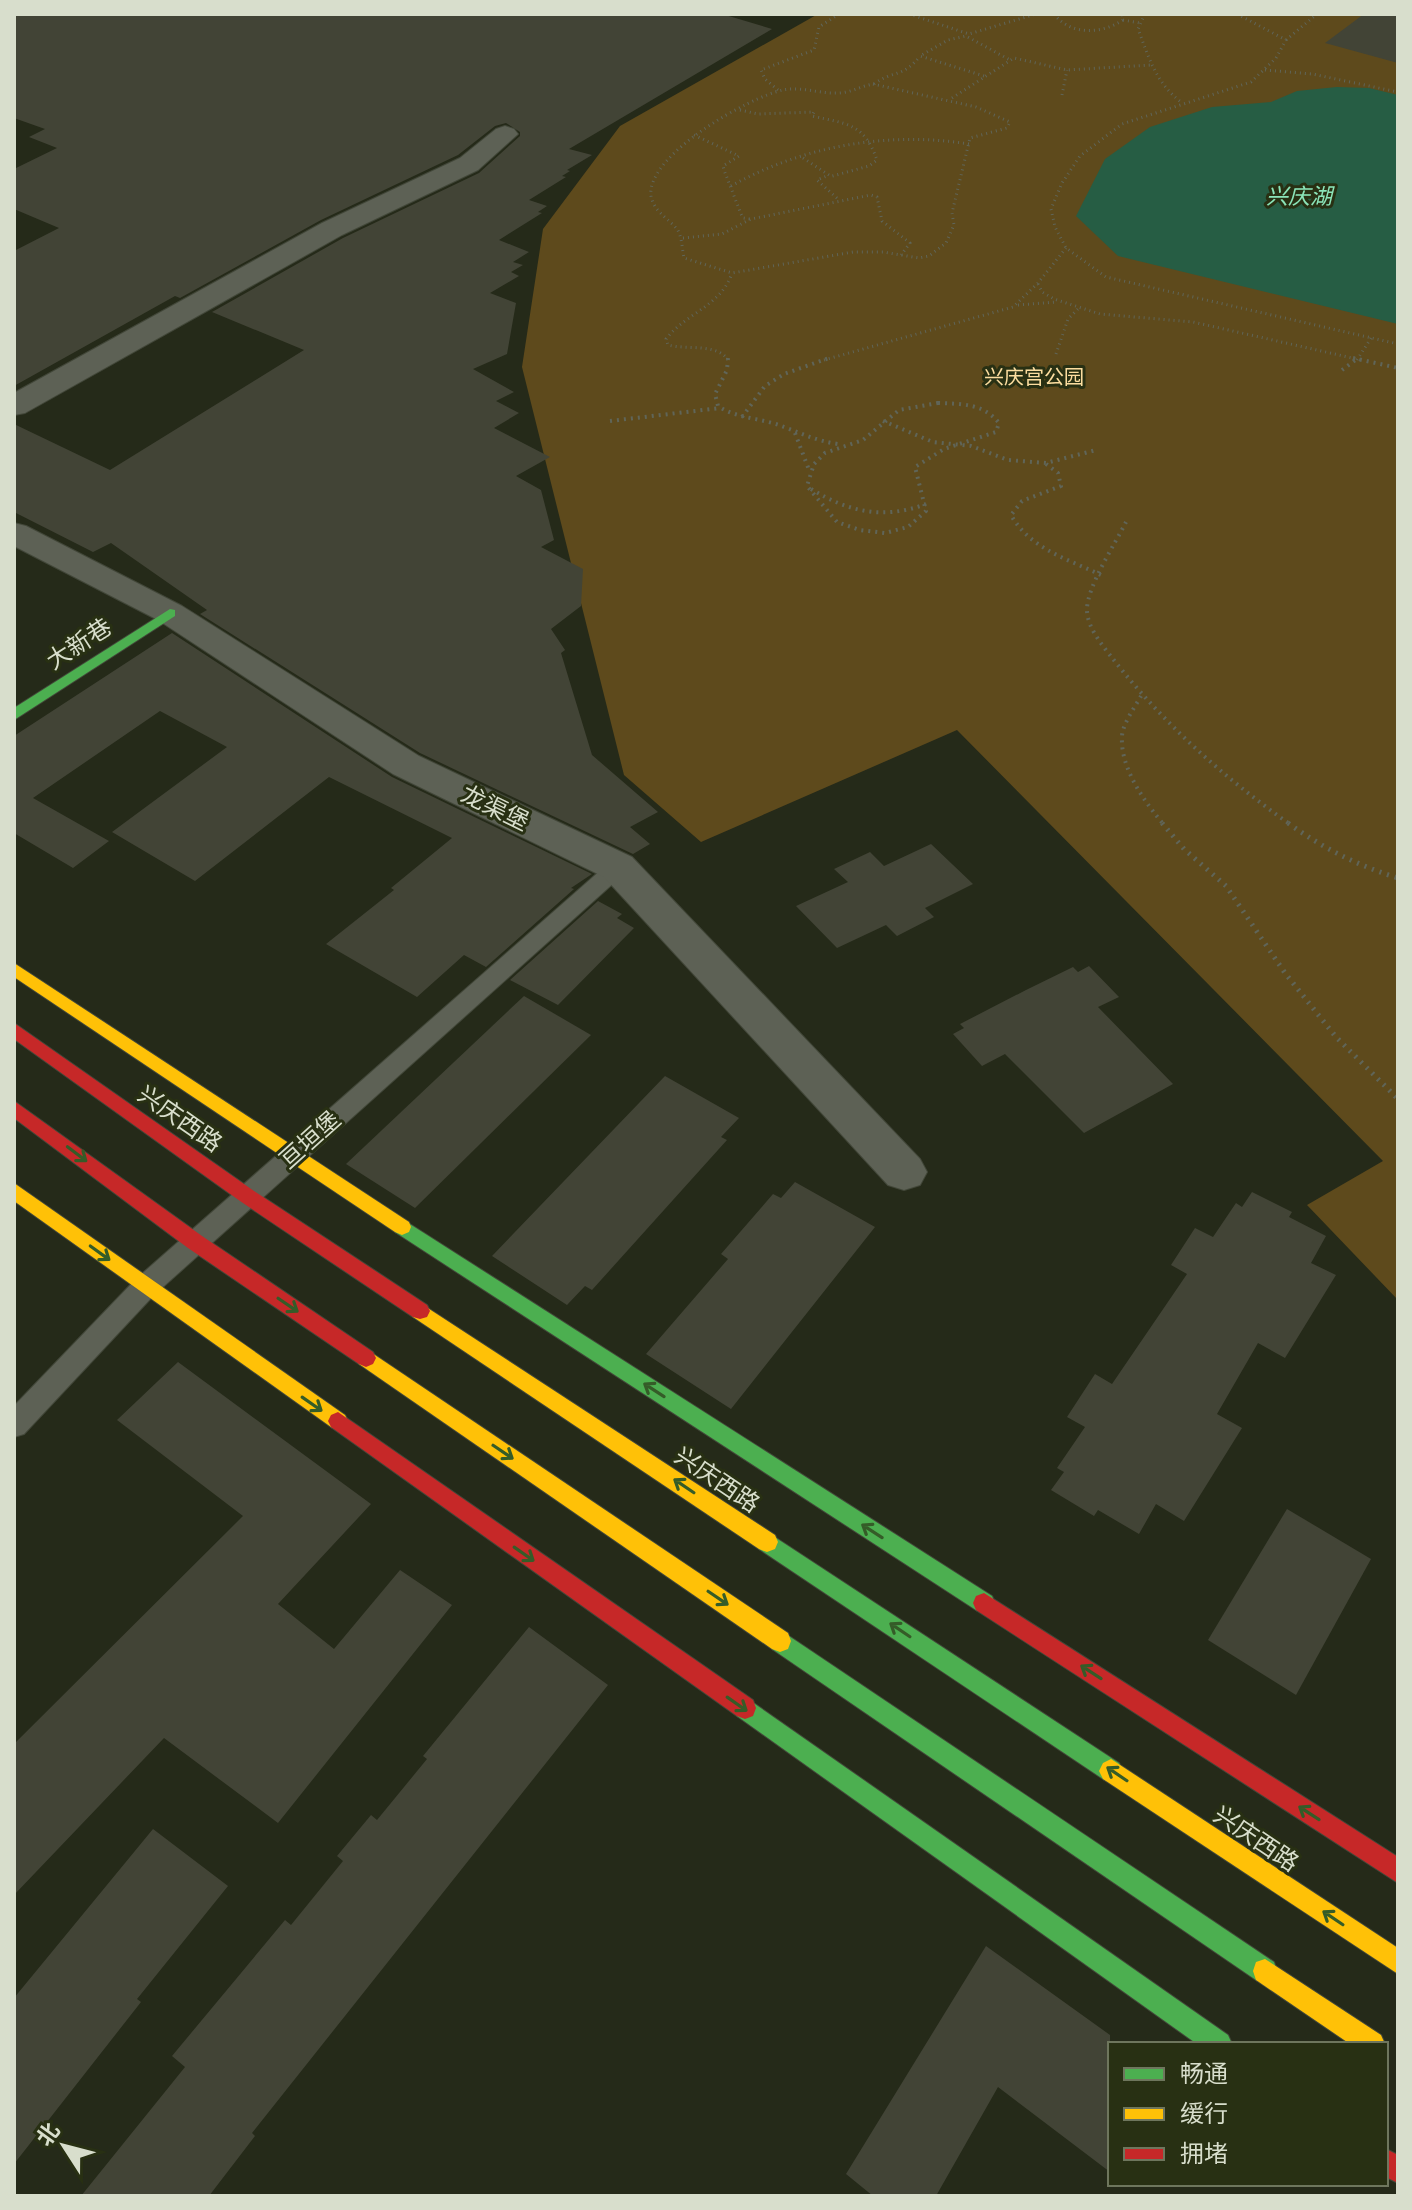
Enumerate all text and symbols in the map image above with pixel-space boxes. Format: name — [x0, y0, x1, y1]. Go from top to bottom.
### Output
water label: 兴庆湖 — [1266, 184, 1335, 209]
park label: 兴庆宫公园 — [984, 365, 1084, 389]
street label: 大新巷 — [41, 613, 117, 675]
street label: 龙渠堡 — [457, 780, 533, 836]
street label: 兴庆西路 — [133, 1080, 227, 1158]
street label: 亘垣堡 — [274, 1106, 346, 1174]
one-way arrow — [65, 1146, 87, 1162]
one-way arrow — [88, 1245, 110, 1262]
one-way arrow — [276, 1298, 299, 1314]
one-way arrow — [643, 1381, 666, 1397]
one-way arrow — [300, 1396, 322, 1412]
street label: 兴庆西路 — [669, 1442, 765, 1518]
one-way arrow — [491, 1444, 513, 1460]
one-way arrow — [673, 1478, 695, 1495]
one-way arrow — [861, 1522, 884, 1538]
one-way arrow — [513, 1546, 535, 1562]
one-way arrow — [706, 1590, 728, 1606]
one-way arrow — [889, 1622, 912, 1638]
one-way arrow — [1080, 1664, 1102, 1680]
one-way arrow — [725, 1696, 747, 1712]
one-way arrow — [1106, 1766, 1128, 1783]
street label: 兴庆西路 — [1208, 1801, 1304, 1877]
one-way arrow — [1298, 1805, 1321, 1821]
one-way arrow — [1322, 1910, 1345, 1926]
legend — [1108, 2042, 1388, 2186]
text: 畅通 — [1180, 2060, 1228, 2088]
text: 缓行 — [1180, 2100, 1228, 2128]
north arrow — [24, 2106, 104, 2186]
text: 北 — [32, 2118, 65, 2151]
text: 拥堵 — [1180, 2140, 1228, 2168]

